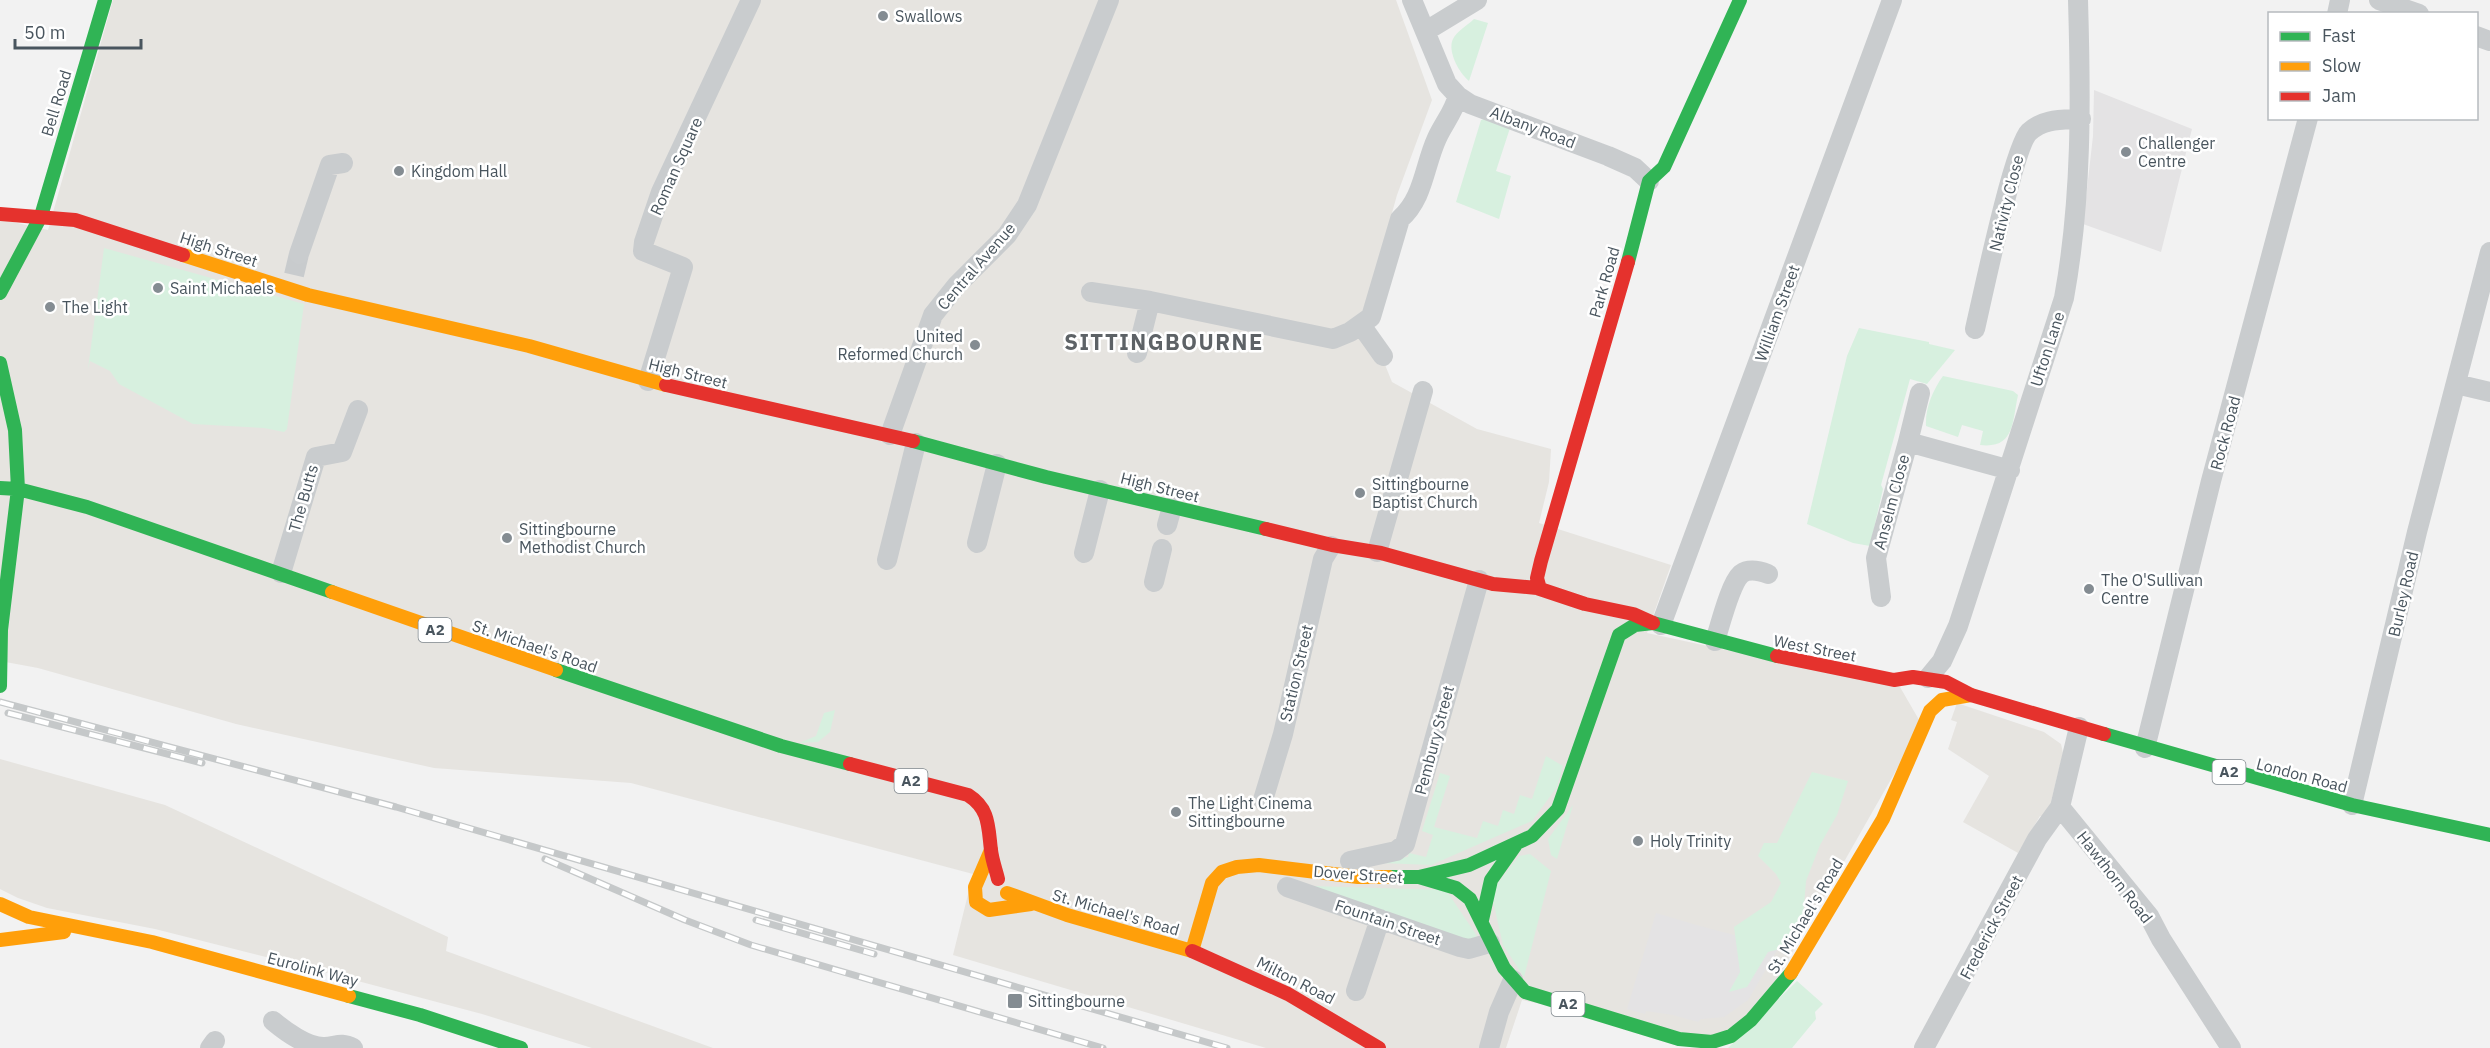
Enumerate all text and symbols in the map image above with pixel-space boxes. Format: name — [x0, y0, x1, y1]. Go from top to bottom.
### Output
place label: Swallows — [895, 6, 963, 26]
marker: Swallows — [876, 9, 890, 23]
scale bar — [15, 12, 141, 50]
legend — [2268, 12, 2478, 120]
text: 50 m — [24, 21, 66, 44]
text: Fast — [2322, 24, 2356, 47]
text: Slow — [2322, 54, 2361, 77]
street label: Bell Road — [36, 67, 76, 139]
text: Jam — [2322, 84, 2357, 107]
street label: Albany Road — [1487, 102, 1579, 152]
street label: Roman Square — [645, 114, 707, 218]
place label: Challenger Centre — [2138, 133, 2215, 171]
marker: Challenger Centre — [2119, 145, 2133, 159]
street label: Nativity Close — [1984, 153, 2028, 253]
place label: Kingdom Hall — [411, 161, 507, 181]
marker: Kingdom Hall — [392, 164, 406, 178]
street label: Central Avenue — [933, 218, 1020, 314]
street label: High Street — [178, 227, 260, 271]
street label: Park Road — [1584, 244, 1624, 320]
street label: William Street — [1750, 262, 1804, 364]
place label: Saint Michaels — [170, 278, 274, 298]
marker: Saint Michaels — [151, 281, 165, 295]
place label: The Light — [62, 297, 128, 317]
marker: The Light — [43, 300, 57, 314]
street label: Ufton Lane — [2025, 309, 2069, 389]
place label: United Reformed Church — [837, 326, 963, 364]
district label: SITTINGBOURNE — [1064, 327, 1264, 356]
marker: United Reformed Church — [968, 338, 982, 352]
street label: High Street — [647, 354, 729, 392]
street label: Rock Road — [2206, 394, 2244, 472]
street label: Anselm Close — [1869, 452, 1913, 552]
street label: The Butts — [284, 462, 322, 534]
street label: High Street — [1119, 468, 1201, 506]
place label: Sittingbourne Baptist Church — [1372, 474, 1478, 512]
marker: Sittingbourne Baptist Church — [1353, 486, 1367, 500]
place label: Sittingbourne Methodist Church — [519, 519, 646, 557]
marker: Sittingbourne Methodist Church — [500, 531, 514, 545]
street label: Burley Road — [2383, 549, 2423, 639]
place label: The O'Sullivan Centre — [2101, 570, 2203, 608]
marker: The O'Sullivan Centre — [2082, 582, 2096, 596]
street label: St. Michael's Road — [470, 615, 600, 677]
road number: A2 — [418, 618, 452, 642]
street label: Station Street — [1275, 623, 1317, 723]
street label: West Street — [1772, 630, 1858, 666]
street label: Pembury Street — [1410, 683, 1458, 797]
street label: London Road — [2254, 753, 2350, 797]
road number: A2 — [2212, 760, 2246, 784]
road number: A2 — [894, 769, 928, 793]
place label: The Light Cinema Sittingbourne — [1188, 793, 1313, 831]
marker: The Light Cinema Sittingbourne — [1169, 805, 1183, 819]
street label: Hawthorn Road — [2073, 827, 2157, 927]
place label: Holy Trinity — [1650, 831, 1731, 851]
marker: Holy Trinity — [1631, 834, 1645, 848]
street label: St. Michael's Road — [1763, 855, 1847, 977]
street label: Dover Street — [1313, 861, 1403, 887]
street label: Frederick Street — [1955, 871, 2027, 983]
street label: St. Michael's Road — [1050, 884, 1182, 940]
street label: Fountain Street — [1332, 895, 1444, 949]
street label: Eurolink Way — [265, 947, 361, 991]
street label: Milton Road — [1253, 952, 1339, 1008]
place label: Sittingbourne — [1028, 991, 1125, 1011]
marker: Sittingbourne — [1006, 992, 1024, 1010]
road number: A2 — [1552, 992, 1584, 1016]

